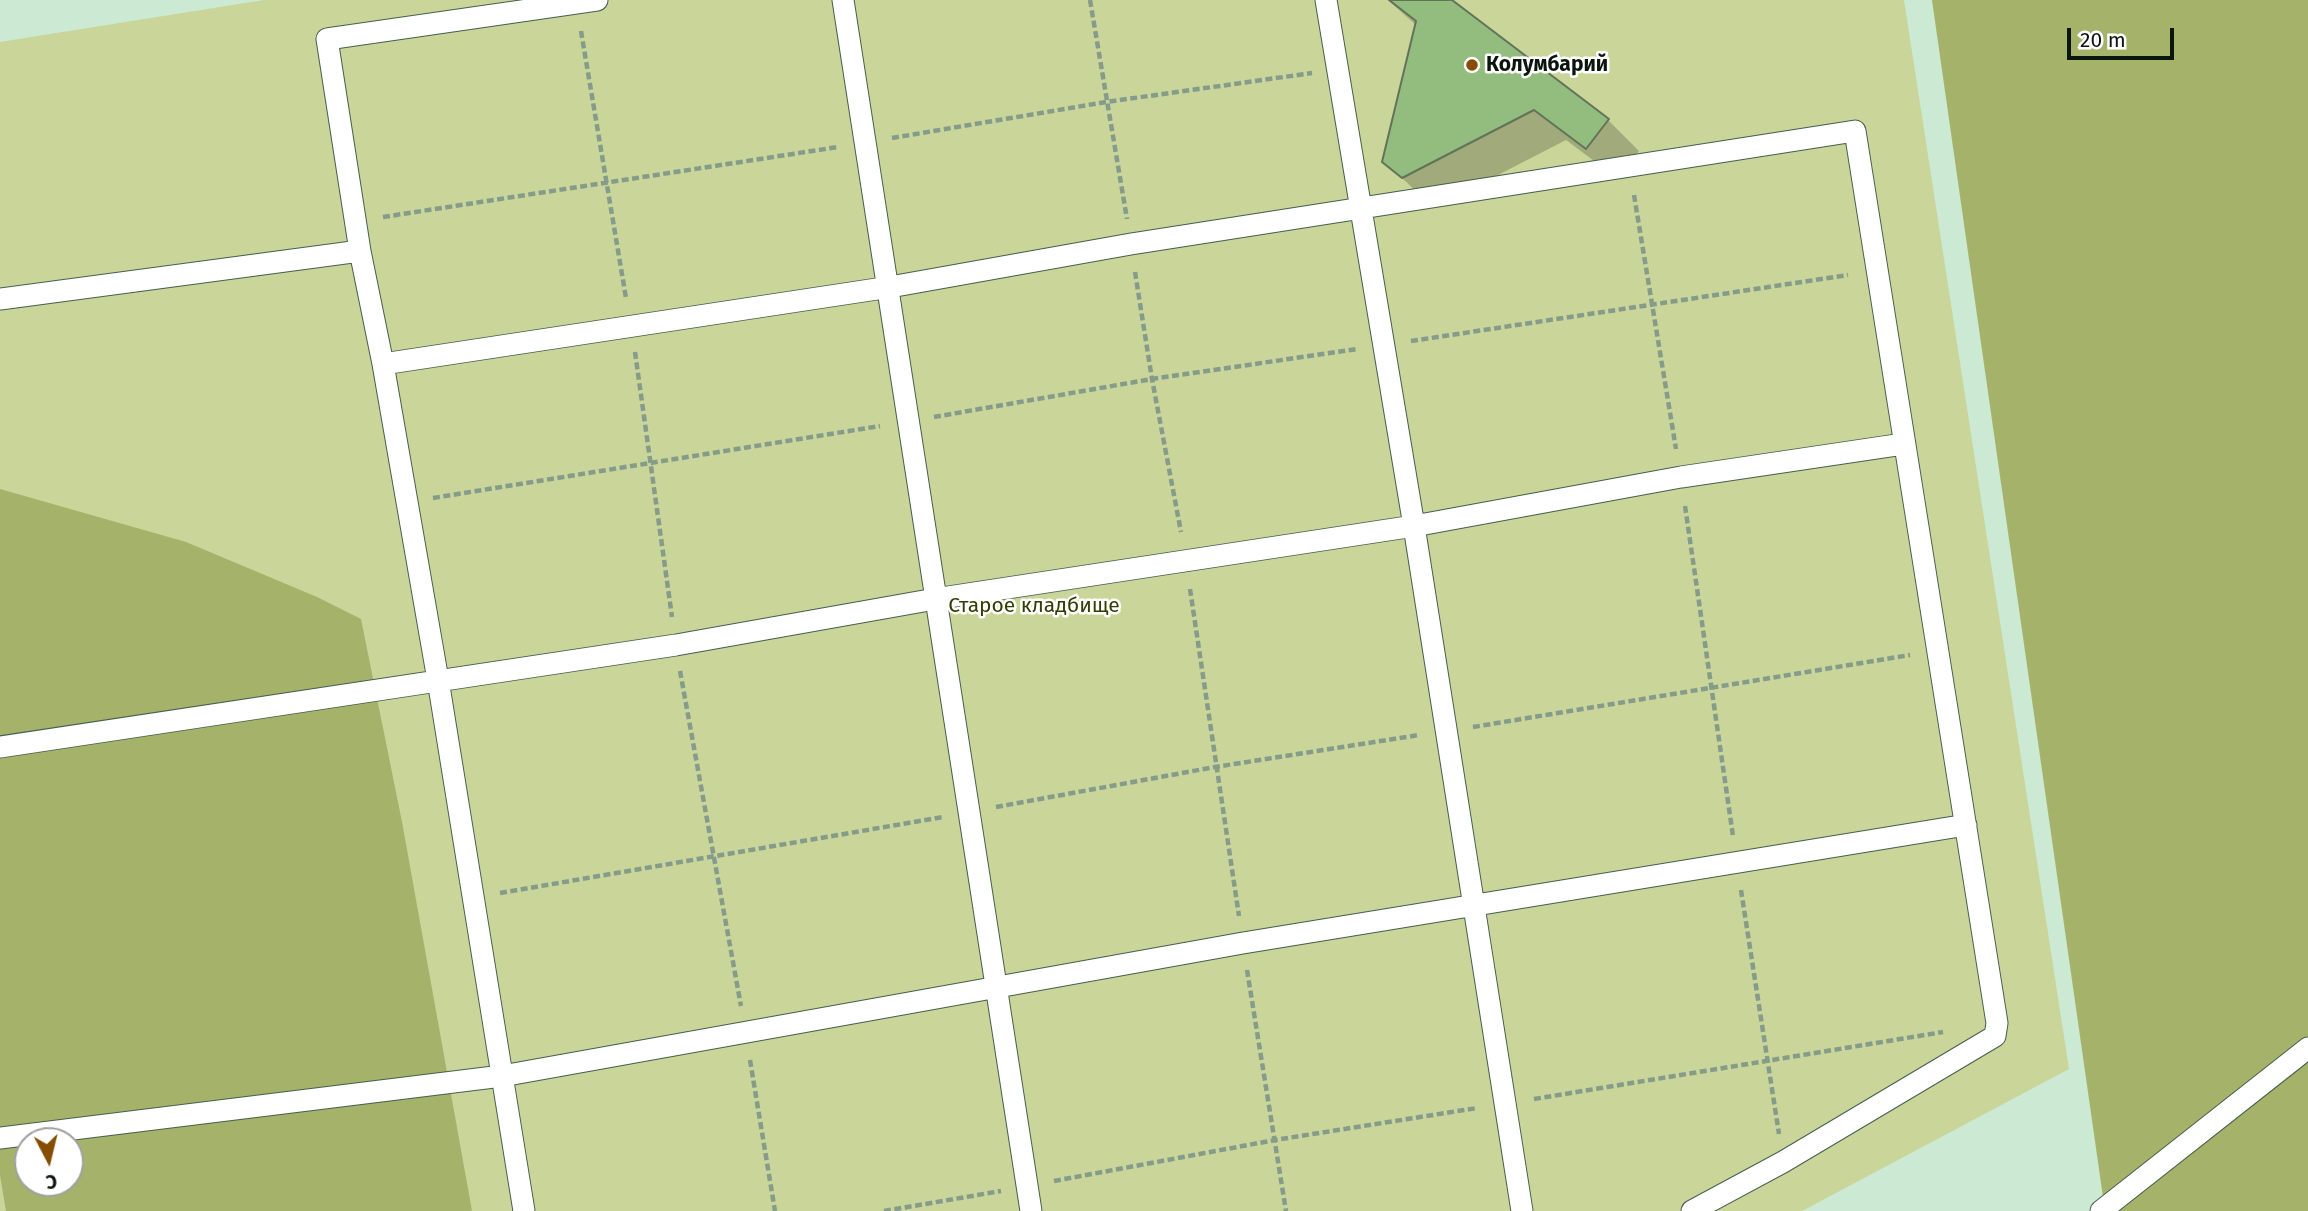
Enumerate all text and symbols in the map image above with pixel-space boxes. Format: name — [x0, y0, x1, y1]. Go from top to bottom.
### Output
scale bar — [2070, 14, 2177, 58]
text: 20 m — [2080, 27, 2126, 53]
place label: Колумбарий — [1486, 52, 1608, 78]
marker: Колумбарий — [1464, 57, 1480, 73]
park label: Старое кладбище — [948, 593, 1120, 619]
north arrow — [14, 1127, 84, 1197]
text: С — [45, 1169, 58, 1193]

